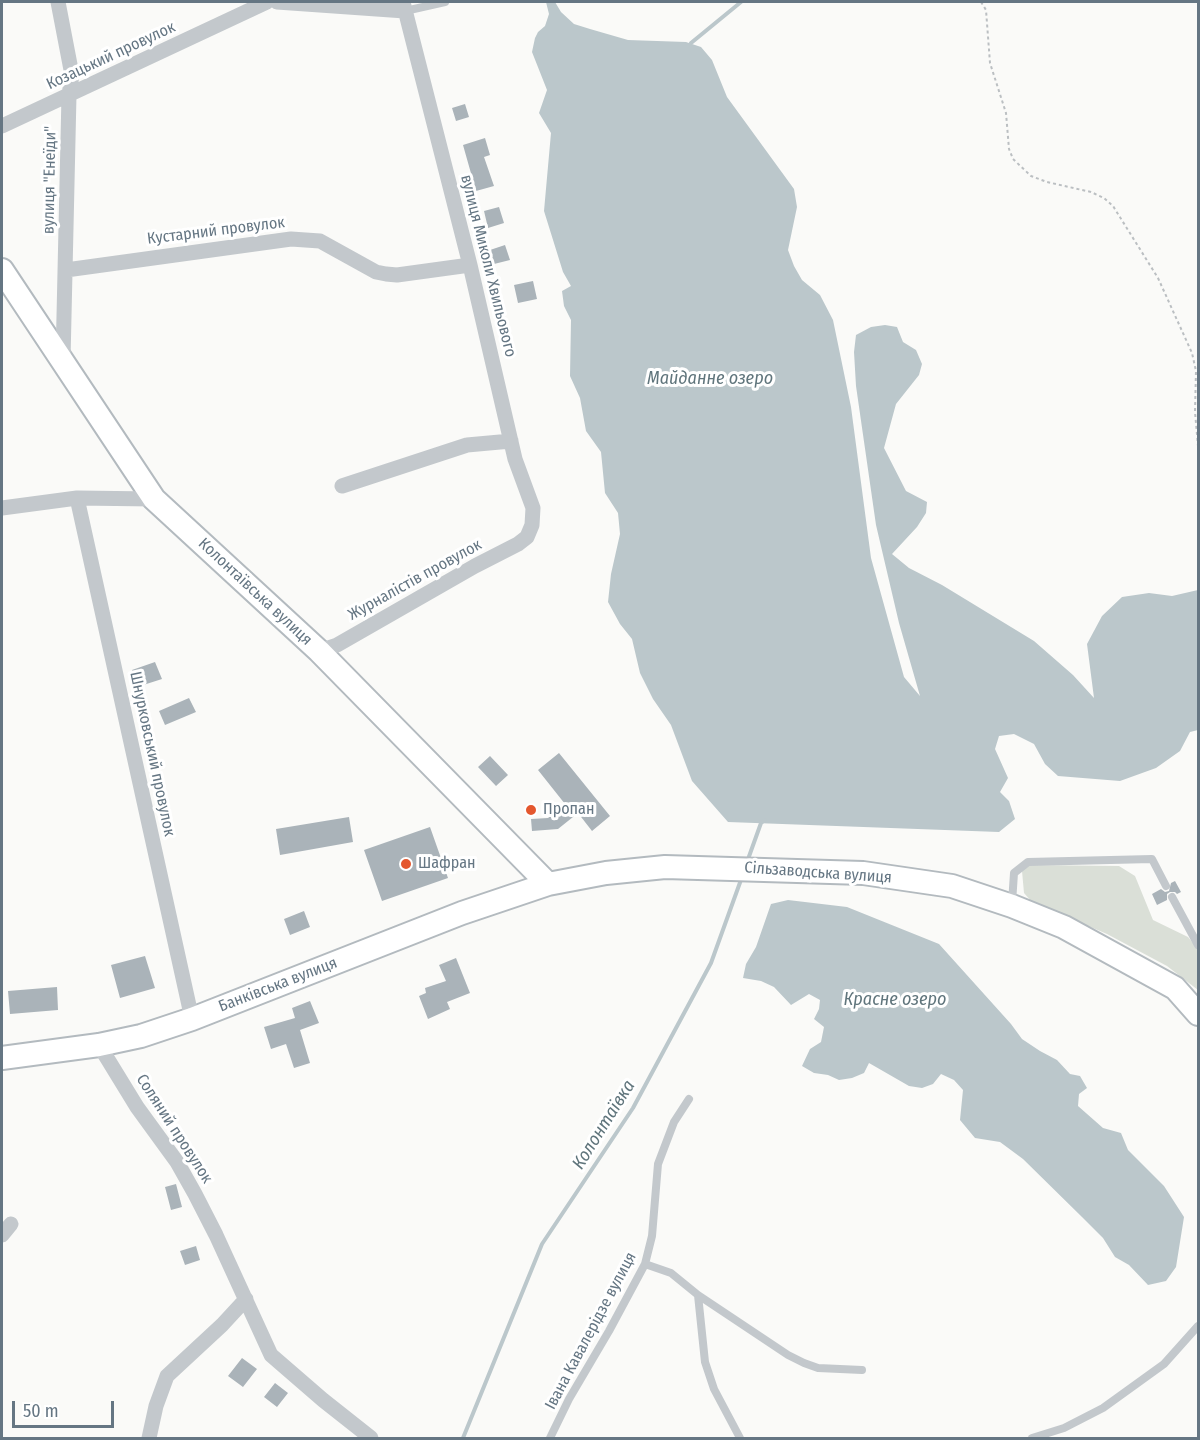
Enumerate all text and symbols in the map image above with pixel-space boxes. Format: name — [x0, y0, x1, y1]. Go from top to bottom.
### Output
street label: Козацький провулок — [44, 18, 178, 94]
street label: вулиця "Енеїди" — [39, 126, 61, 234]
street label: вулиця Миколи Хвильового — [456, 173, 520, 359]
street label: Кустарний провулок — [146, 213, 286, 249]
water label: Майданне озеро — [647, 368, 773, 390]
street label: Колонтаївська вулиця — [194, 534, 316, 650]
street label: Журналістів провулок — [345, 535, 485, 625]
street label: Шнурковський провулок — [125, 670, 179, 838]
place label: Пропан — [543, 800, 594, 820]
marker: Пропан — [524, 803, 538, 817]
place label: Шафран — [418, 854, 476, 874]
marker: Шафран — [399, 857, 413, 871]
street label: Сільзаводська вулиця — [744, 858, 892, 888]
street label: Банківська вулиця — [216, 954, 340, 1016]
water label: Красне озеро — [844, 989, 946, 1011]
street label: Соляний провулок — [132, 1071, 216, 1187]
water label: Колонтаївка — [568, 1076, 640, 1174]
street label: Івана Кавалерідзе вулиця — [541, 1249, 641, 1413]
scale bar — [15, 1389, 117, 1427]
text: 50 m — [23, 1400, 59, 1422]

